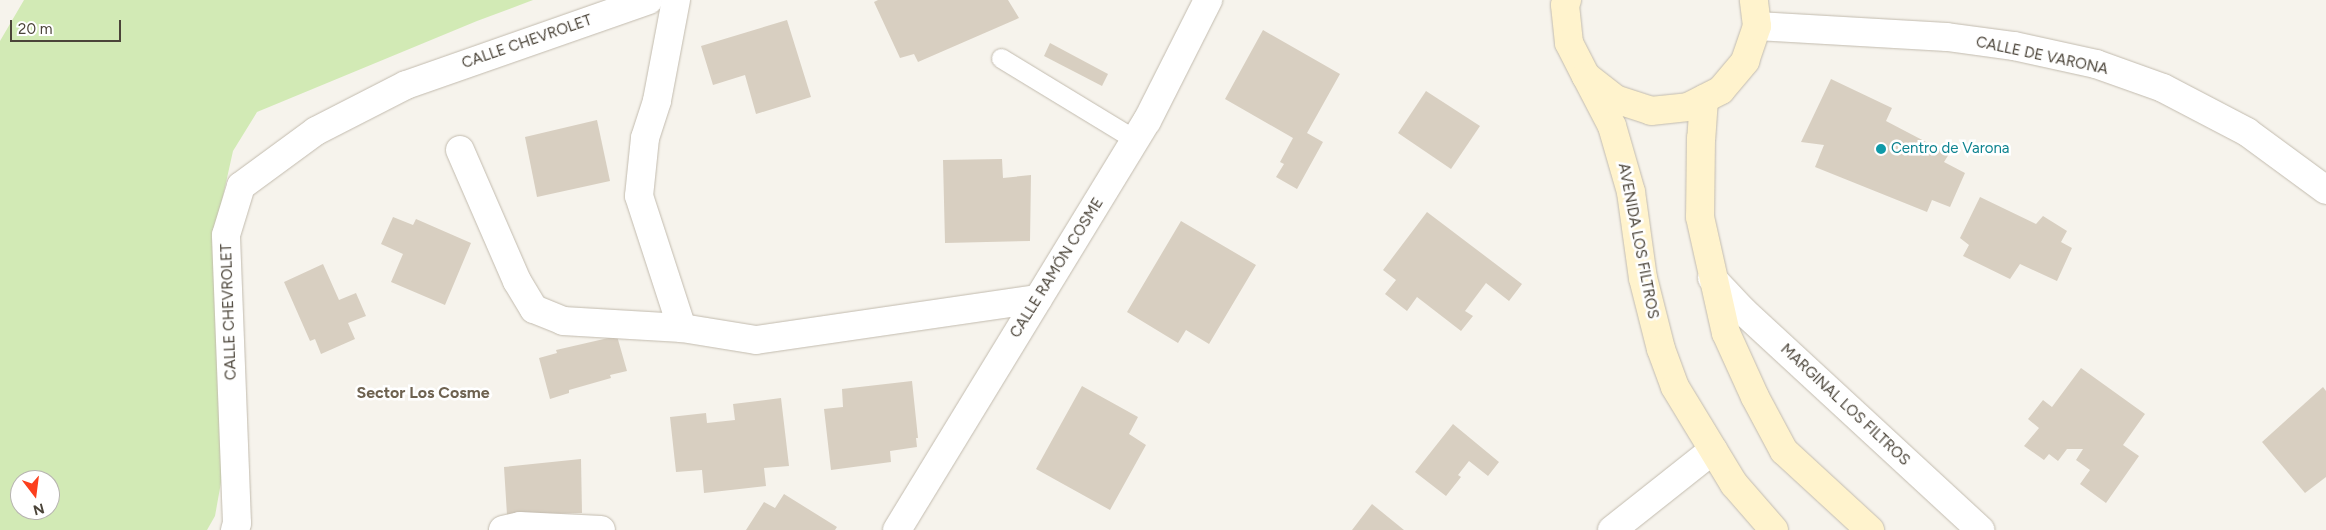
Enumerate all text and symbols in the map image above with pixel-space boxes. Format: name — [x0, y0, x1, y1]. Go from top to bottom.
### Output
scale bar — [12, 10, 124, 42]
street label: CALLE CHEVROLET — [460, 11, 594, 73]
text: 20 m — [18, 20, 52, 38]
street label: CALLE DE VARONA — [1974, 33, 2110, 79]
place label: Centro de Varona — [1891, 140, 2009, 158]
marker: Centro de Varona — [1875, 143, 1887, 155]
street label: AVENIDA LOS FILTROS — [1614, 162, 1662, 320]
street label: CALLE RAMÓN COSME — [1007, 195, 1107, 341]
street label: CALLE CHEVROLET — [218, 243, 240, 381]
street label: MARGINAL LOS FILTROS — [1777, 340, 1913, 470]
district label: Sector Los Cosme — [356, 383, 490, 403]
north arrow — [10, 470, 60, 520]
text: N — [31, 499, 46, 519]

